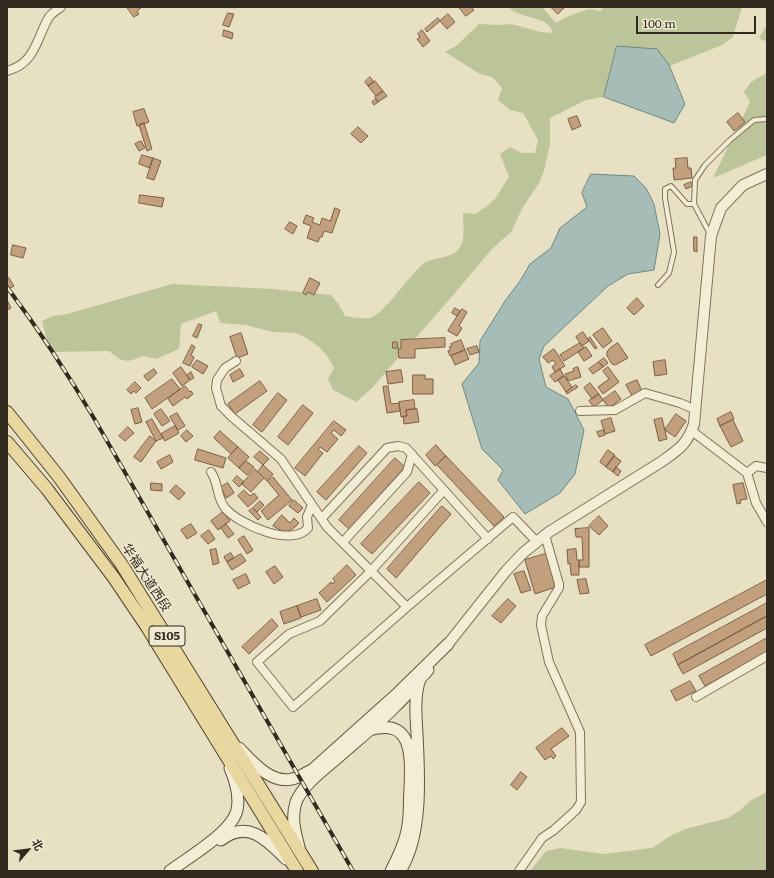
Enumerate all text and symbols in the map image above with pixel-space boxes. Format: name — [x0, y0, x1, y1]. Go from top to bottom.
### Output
scale bar — [638, 8, 758, 34]
text: 100 m — [643, 14, 676, 32]
street label: 华福大道西段 — [118, 541, 174, 615]
road number: S105 — [149, 626, 185, 646]
north arrow — [8, 830, 48, 870]
text: 北 — [29, 836, 48, 853]

